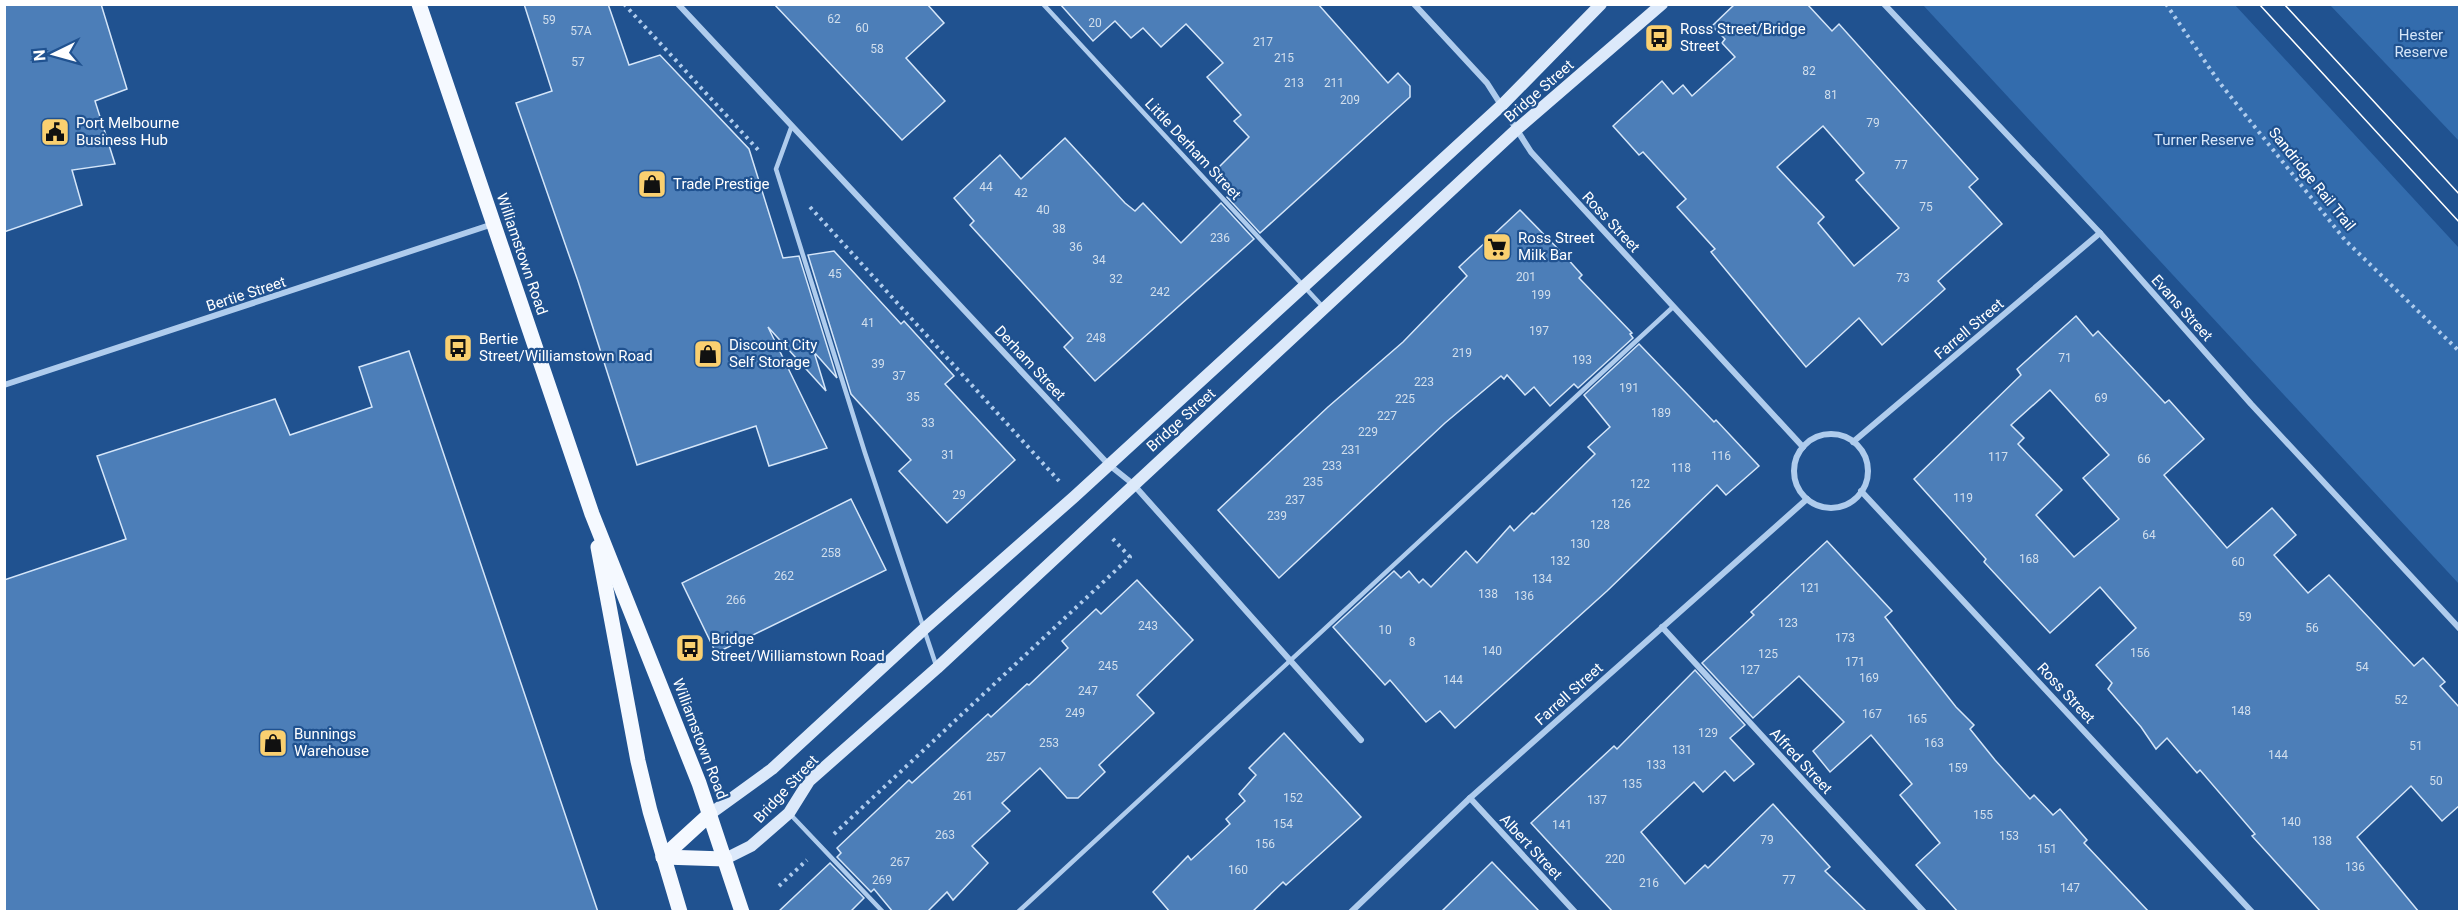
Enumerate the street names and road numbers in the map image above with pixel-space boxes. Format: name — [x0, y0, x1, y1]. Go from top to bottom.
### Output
street label: Bridge Street — [1501, 56, 1578, 126]
street label: Little Derham Street — [1141, 94, 1245, 204]
street label: Sandridge Rail Trail — [2265, 124, 2359, 234]
street label: Ross Street — [1578, 188, 1644, 256]
street label: Williamstown Road — [493, 191, 551, 317]
street label: Evans Street — [2148, 271, 2217, 345]
street label: Bertie Street — [204, 273, 288, 315]
street label: Farrell Street — [1931, 295, 2007, 363]
street label: Derham Street — [991, 322, 1069, 404]
street label: Bridge Street — [1143, 384, 1219, 456]
street label: Farrell Street — [1531, 659, 1607, 729]
street label: Ross Street — [2033, 659, 2099, 727]
street label: Williamstown Road — [669, 676, 731, 802]
street label: Alfred Street — [1766, 724, 1836, 798]
street label: Bridge Street — [750, 751, 822, 827]
street label: Albert Street — [1496, 810, 1566, 884]

